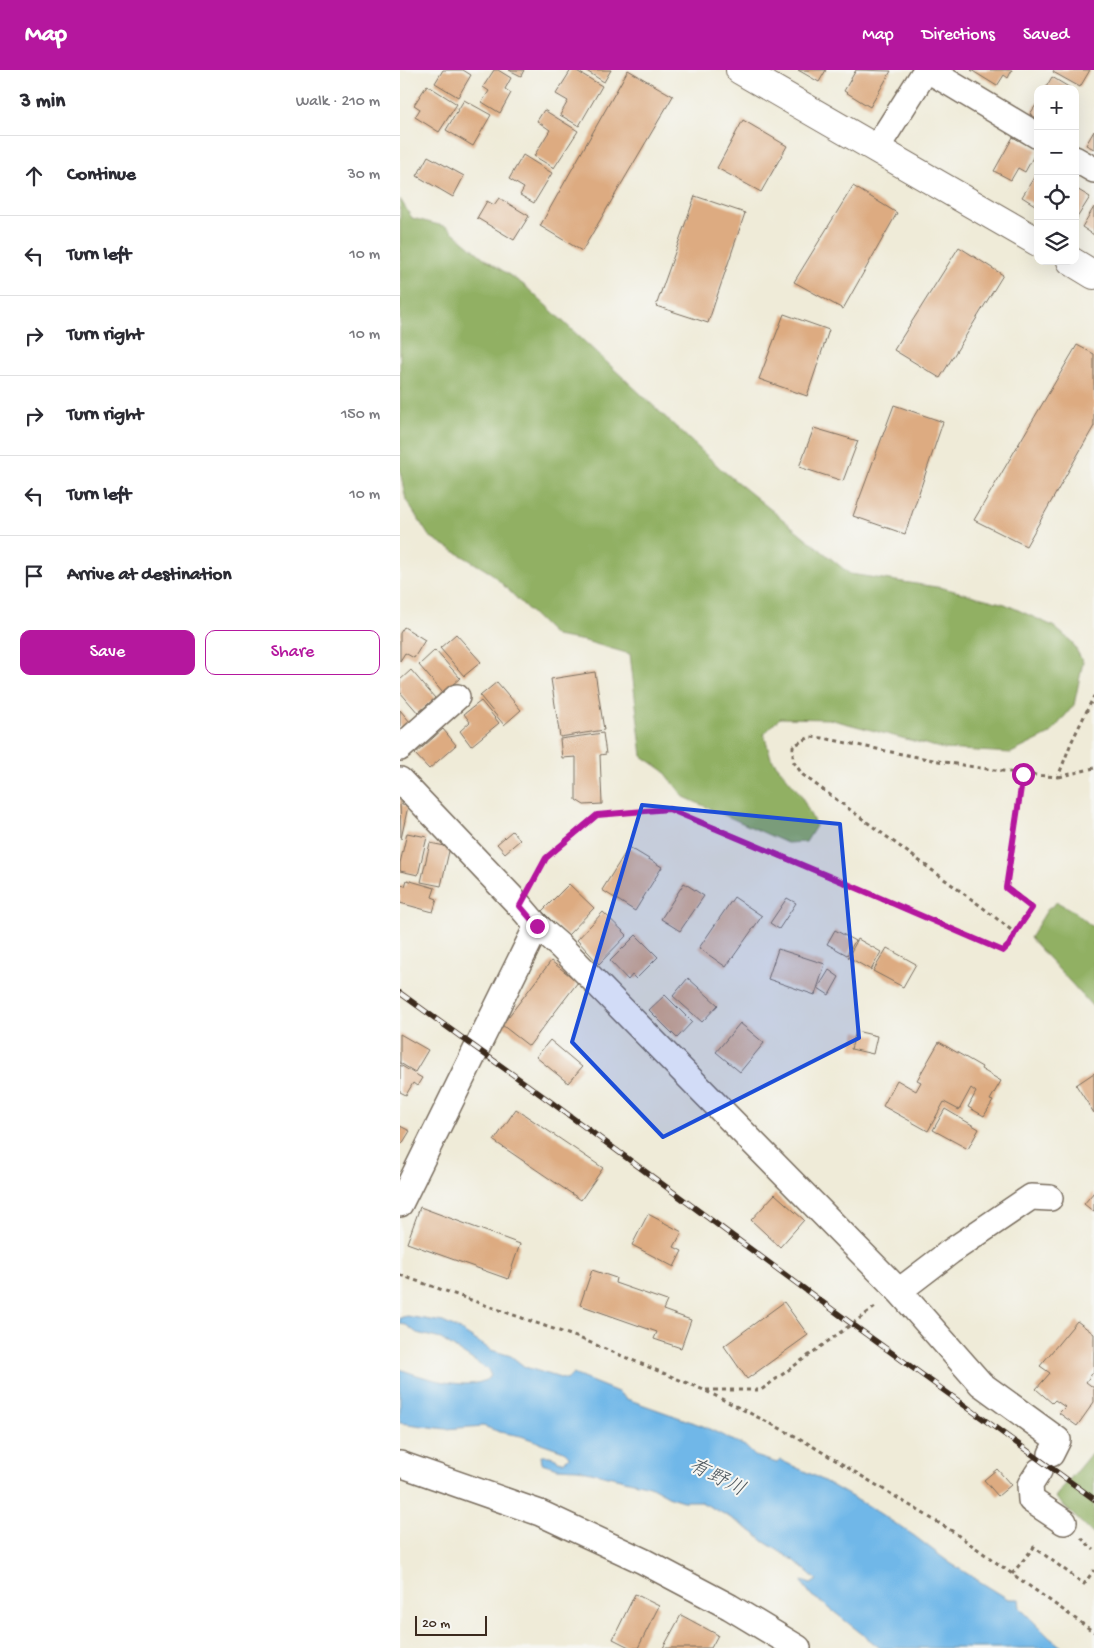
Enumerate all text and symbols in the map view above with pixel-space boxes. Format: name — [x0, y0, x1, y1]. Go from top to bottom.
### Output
text: Map — [25, 21, 67, 50]
text: Map — [862, 25, 894, 46]
text: Directions — [922, 25, 995, 46]
text: Saved — [1023, 25, 1069, 46]
map controls — [1034, 85, 1079, 265]
button: + — [1034, 85, 1079, 130]
text: 3 min — [20, 90, 65, 115]
text: Walk · 210 m — [296, 93, 380, 112]
button: − — [1034, 130, 1079, 175]
icon: ahead — [20, 162, 48, 190]
text: Continue — [67, 164, 136, 187]
text: 30 m — [347, 166, 380, 185]
button: locate — [1034, 175, 1079, 220]
button: layers — [1034, 220, 1079, 265]
icon: left — [20, 242, 48, 270]
text: Turn left — [67, 244, 131, 267]
text: 10 m — [349, 246, 380, 265]
icon: right — [20, 322, 48, 350]
text: Turn right — [67, 324, 143, 347]
text: 10 m — [349, 326, 380, 345]
icon: right — [20, 402, 48, 430]
text: Turn right — [67, 404, 143, 427]
text: 150 m — [341, 406, 380, 425]
icon: left — [20, 482, 48, 510]
text: Turn left — [67, 484, 131, 507]
text: 10 m — [349, 486, 380, 505]
icon: arrive — [20, 562, 48, 590]
text: Arrive at destination — [67, 564, 231, 587]
button: Save — [20, 630, 195, 675]
button: Share — [205, 630, 380, 675]
route start — [1012, 763, 1035, 786]
route end — [526, 915, 549, 938]
water label: 有野川 — [684, 1453, 749, 1503]
scale bar — [415, 1613, 488, 1636]
text: 20 m — [422, 1616, 450, 1633]

